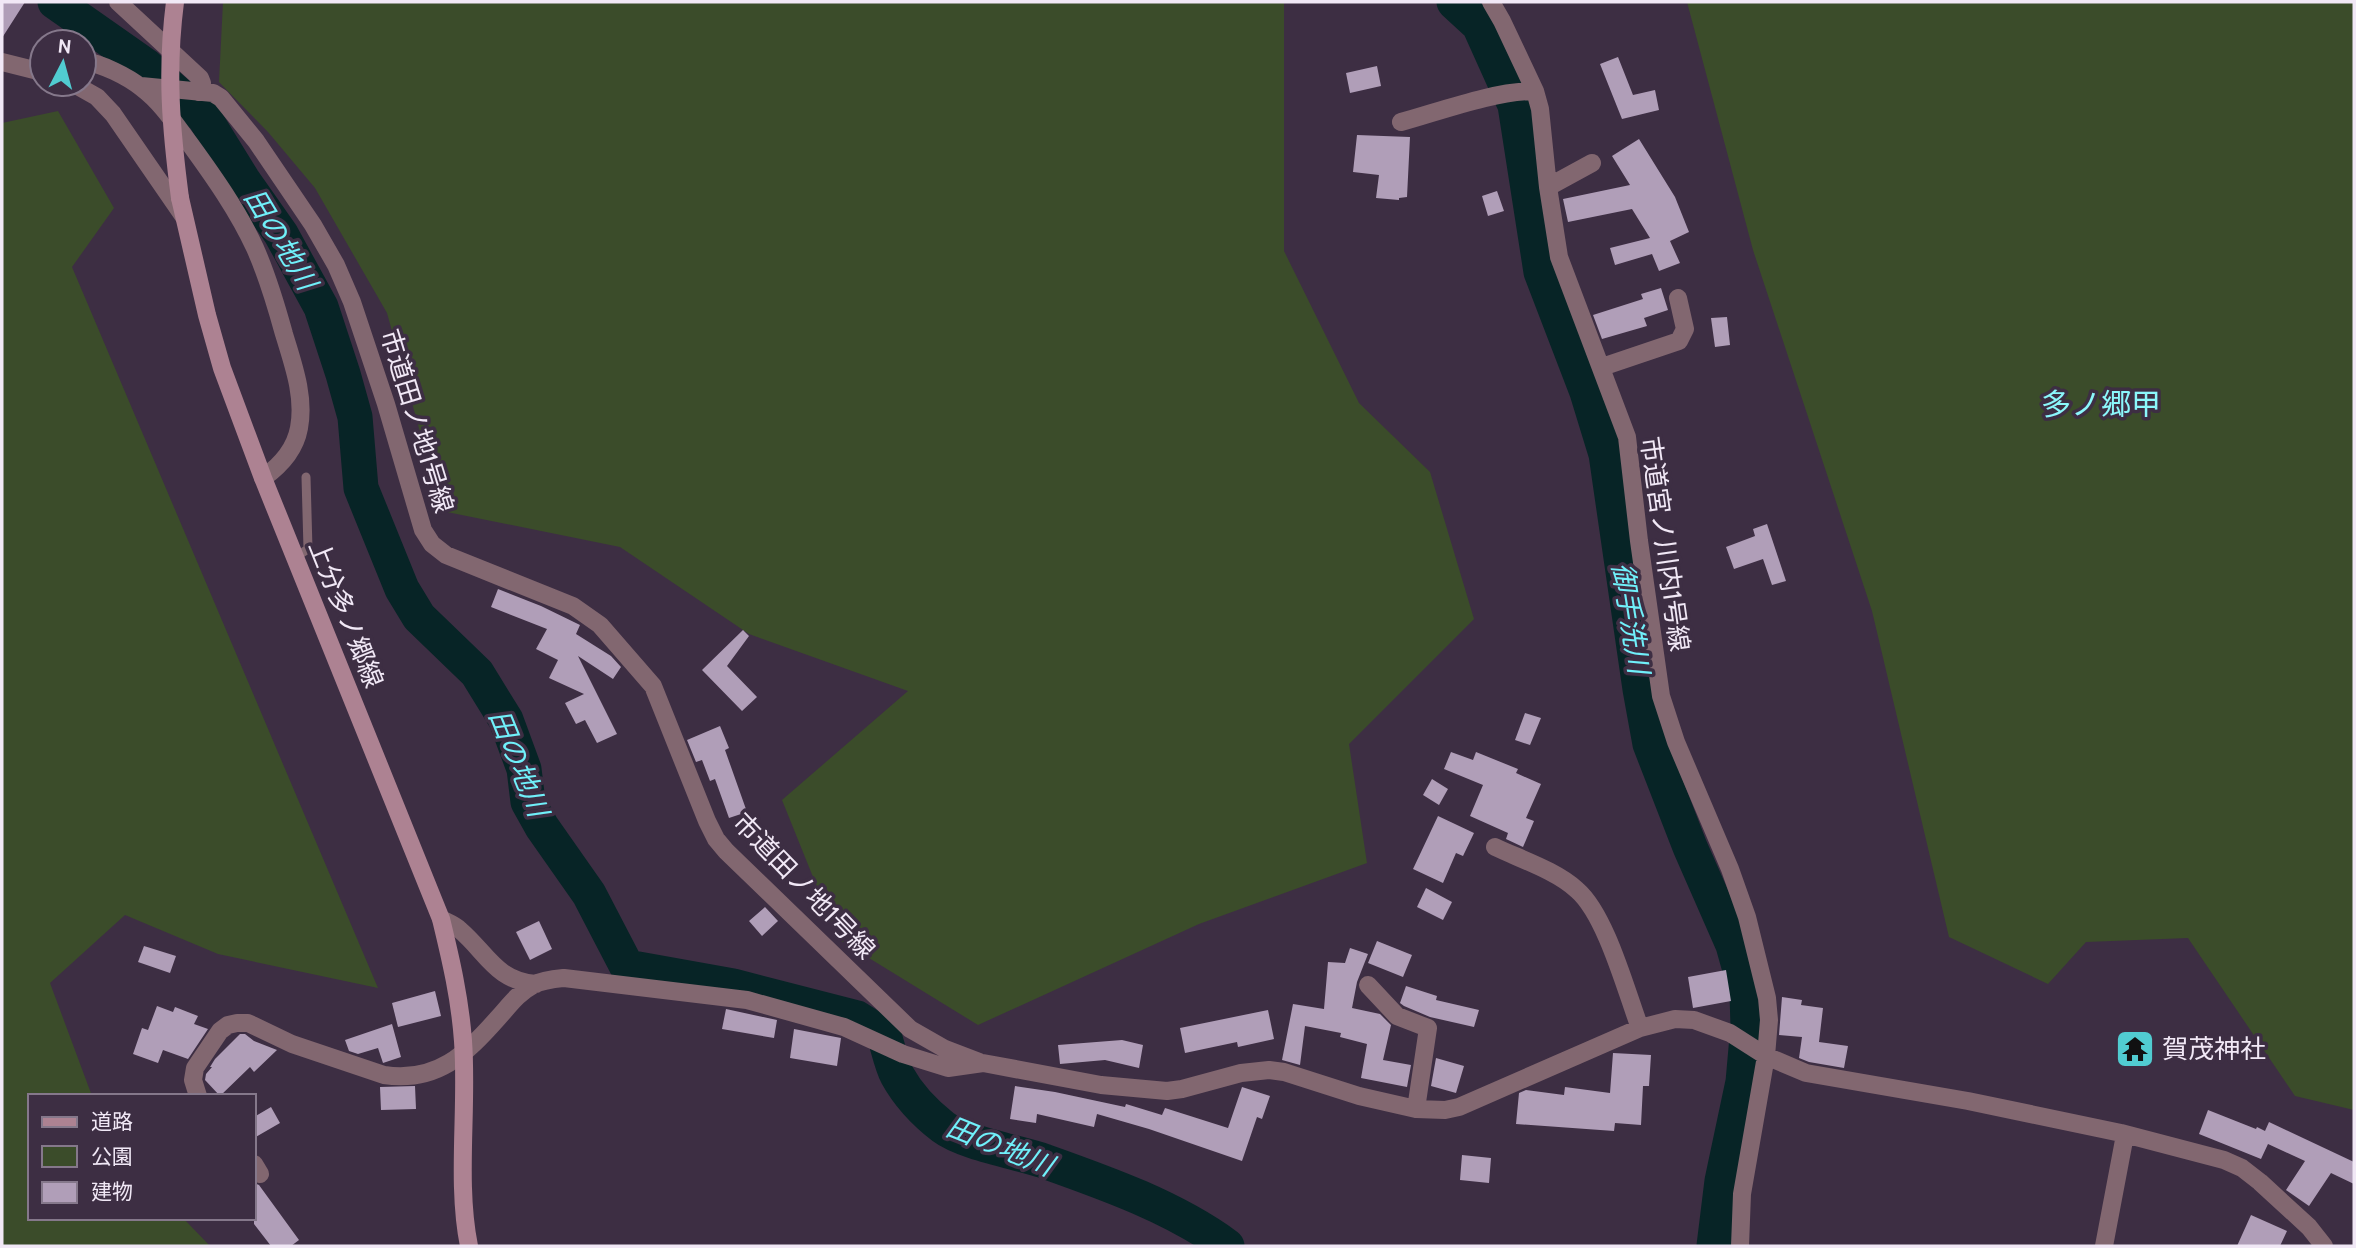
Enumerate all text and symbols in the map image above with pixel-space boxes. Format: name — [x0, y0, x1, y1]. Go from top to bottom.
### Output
north arrow — [28, 28, 98, 98]
text: N — [57, 34, 73, 59]
water label: 田の地川 — [238, 182, 326, 298]
street label: 市道田ノ地1号線 — [374, 325, 460, 517]
district label: 多ノ郷甲 — [2041, 386, 2161, 423]
street label: 市道宮ノ川内1号線 — [1634, 435, 1696, 653]
street label: 上分多ノ郷線 — [302, 536, 390, 692]
water label: 御手洗川 — [1605, 560, 1657, 679]
water label: 田の地川 — [482, 705, 557, 824]
street label: 市道田ノ地1号線 — [726, 806, 882, 966]
temple icon: 賀茂神社 — [2114, 1028, 2156, 1070]
place label: 賀茂神社 — [2162, 1033, 2266, 1065]
legend — [28, 1094, 256, 1220]
text: 道路 — [91, 1109, 133, 1134]
water label: 田の地川 — [942, 1109, 1061, 1184]
text: 公園 — [91, 1144, 133, 1169]
text: 建物 — [91, 1179, 133, 1204]

